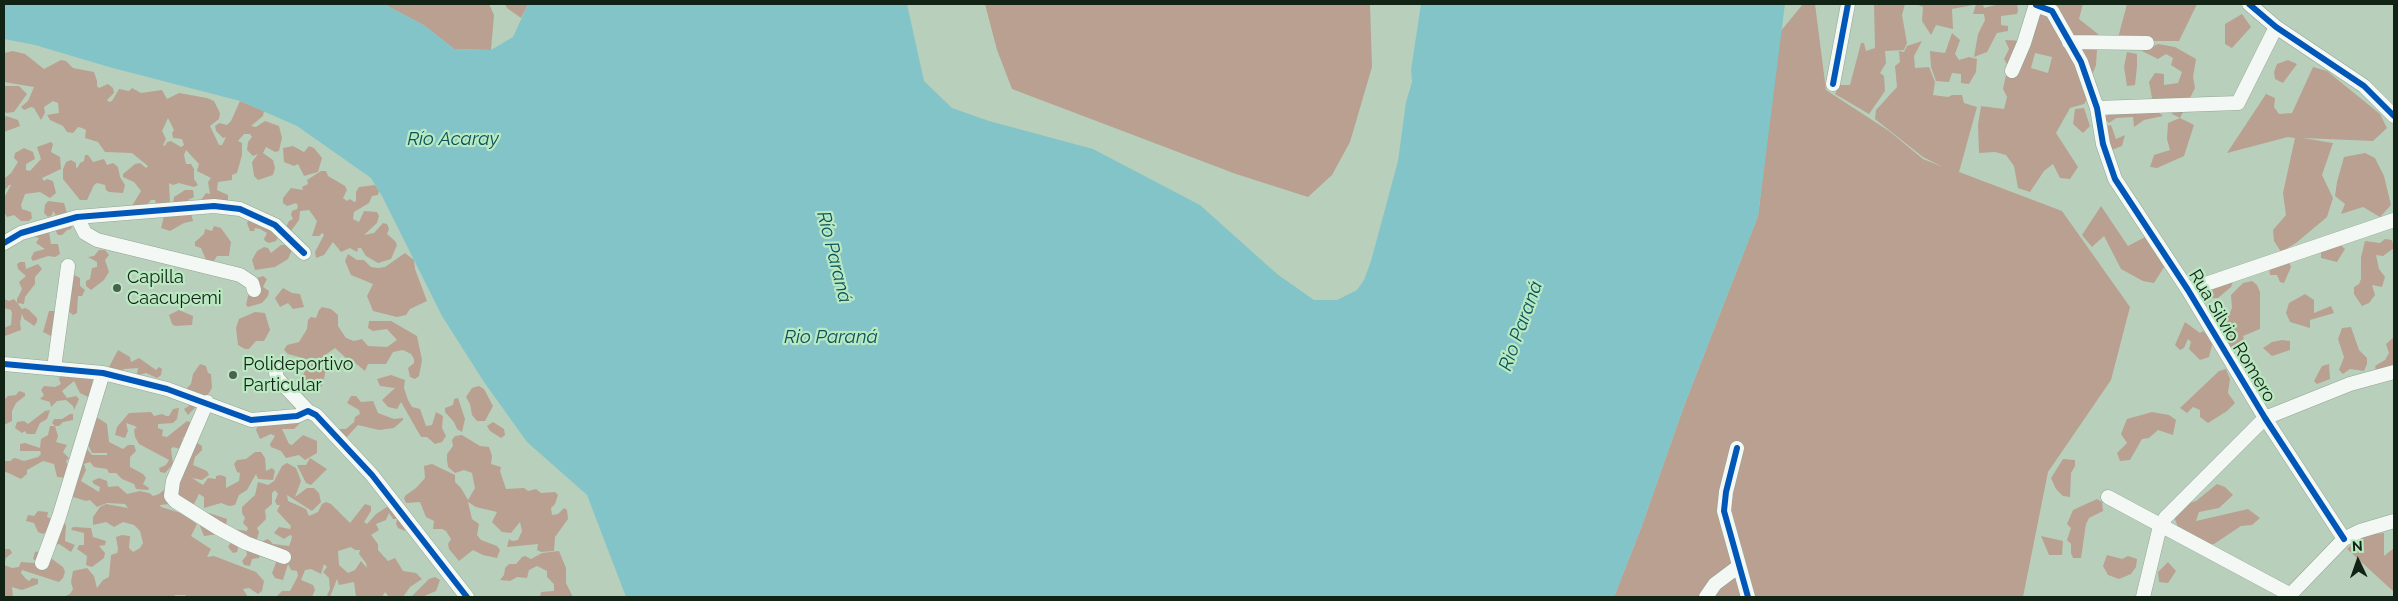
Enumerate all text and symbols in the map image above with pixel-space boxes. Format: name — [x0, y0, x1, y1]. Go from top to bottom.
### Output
water label: Río Acaray — [407, 128, 499, 150]
water label: Río Paraná — [812, 209, 856, 305]
street label: Rua Silvio Romero — [2184, 266, 2280, 406]
place label: Capilla Caacupemi — [127, 267, 222, 310]
water label: Rio Paraná — [1494, 278, 1548, 374]
marker: Capilla Caacupemi — [111, 282, 123, 294]
water label: Rio Paraná — [784, 326, 878, 348]
place label: Polideportivo Particular — [243, 354, 353, 396]
marker: Polideportivo Particular — [227, 369, 239, 381]
north arrow — [2333, 536, 2383, 586]
text: N — [2351, 538, 2363, 554]

